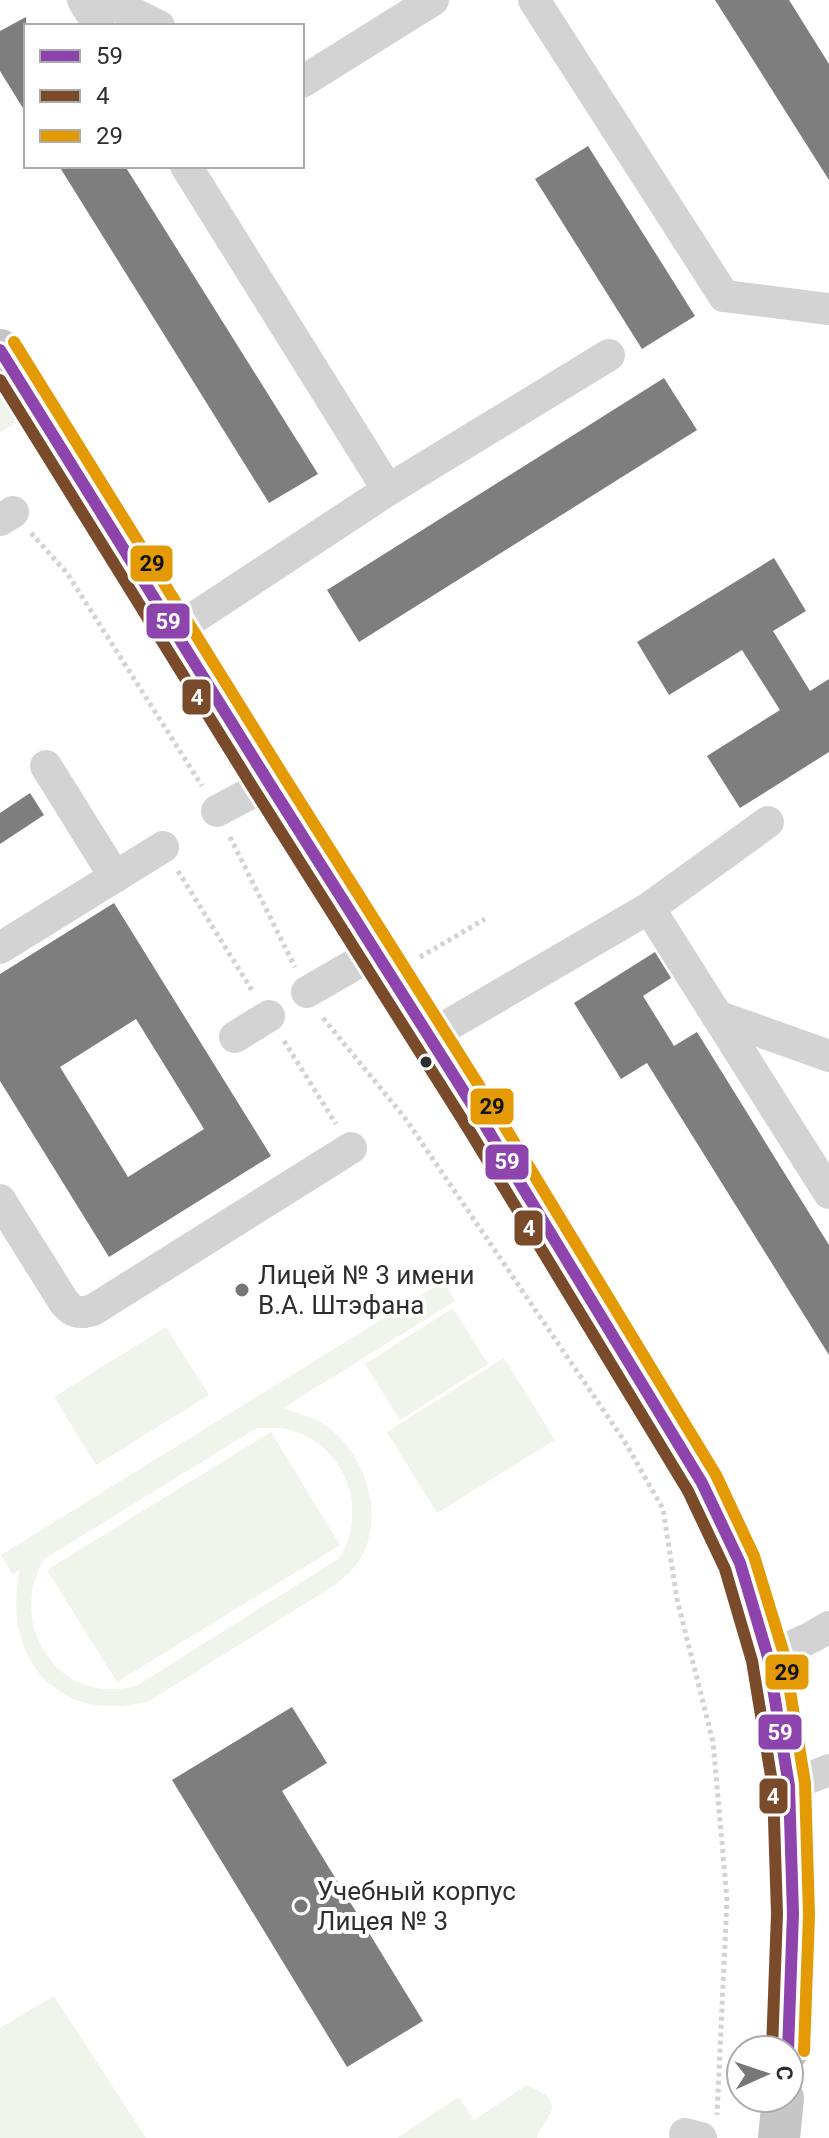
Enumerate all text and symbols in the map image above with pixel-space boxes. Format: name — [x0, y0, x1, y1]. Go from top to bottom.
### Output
legend — [24, 24, 304, 168]
text: 59 — [96, 42, 123, 70]
text: 4 — [96, 82, 110, 110]
text: 29 — [96, 122, 123, 150]
line badge: 29 — [129, 544, 174, 583]
text: 29 — [139, 551, 165, 576]
line badge: 59 — [145, 602, 191, 640]
text: 59 — [155, 609, 181, 634]
line badge: 4 — [181, 678, 212, 716]
text: 4 — [191, 685, 204, 710]
unlabelled marker — [418, 1054, 434, 1070]
line badge: 29 — [469, 1087, 515, 1126]
text: 29 — [479, 1094, 505, 1119]
line badge: 59 — [484, 1143, 530, 1181]
text: 59 — [494, 1149, 520, 1174]
line badge: 4 — [513, 1209, 544, 1247]
text: 4 — [523, 1216, 536, 1241]
place label: Лицей № 3 имени В.А. Штэфана — [258, 1260, 474, 1320]
marker: Лицей № 3 имени В.А. Штэфана — [233, 1281, 251, 1299]
line badge: 29 — [764, 1653, 810, 1691]
text: 29 — [774, 1660, 800, 1685]
line badge: 59 — [757, 1713, 803, 1751]
text: 59 — [767, 1720, 793, 1745]
line badge: 4 — [758, 1777, 789, 1815]
text: 4 — [767, 1784, 780, 1809]
place label: Учебный корпус Лицея № 3 — [317, 1876, 516, 1936]
marker: Учебный корпус Лицея № 3 — [292, 1897, 310, 1915]
north arrow — [725, 2034, 805, 2114]
text: С — [772, 2065, 797, 2081]

